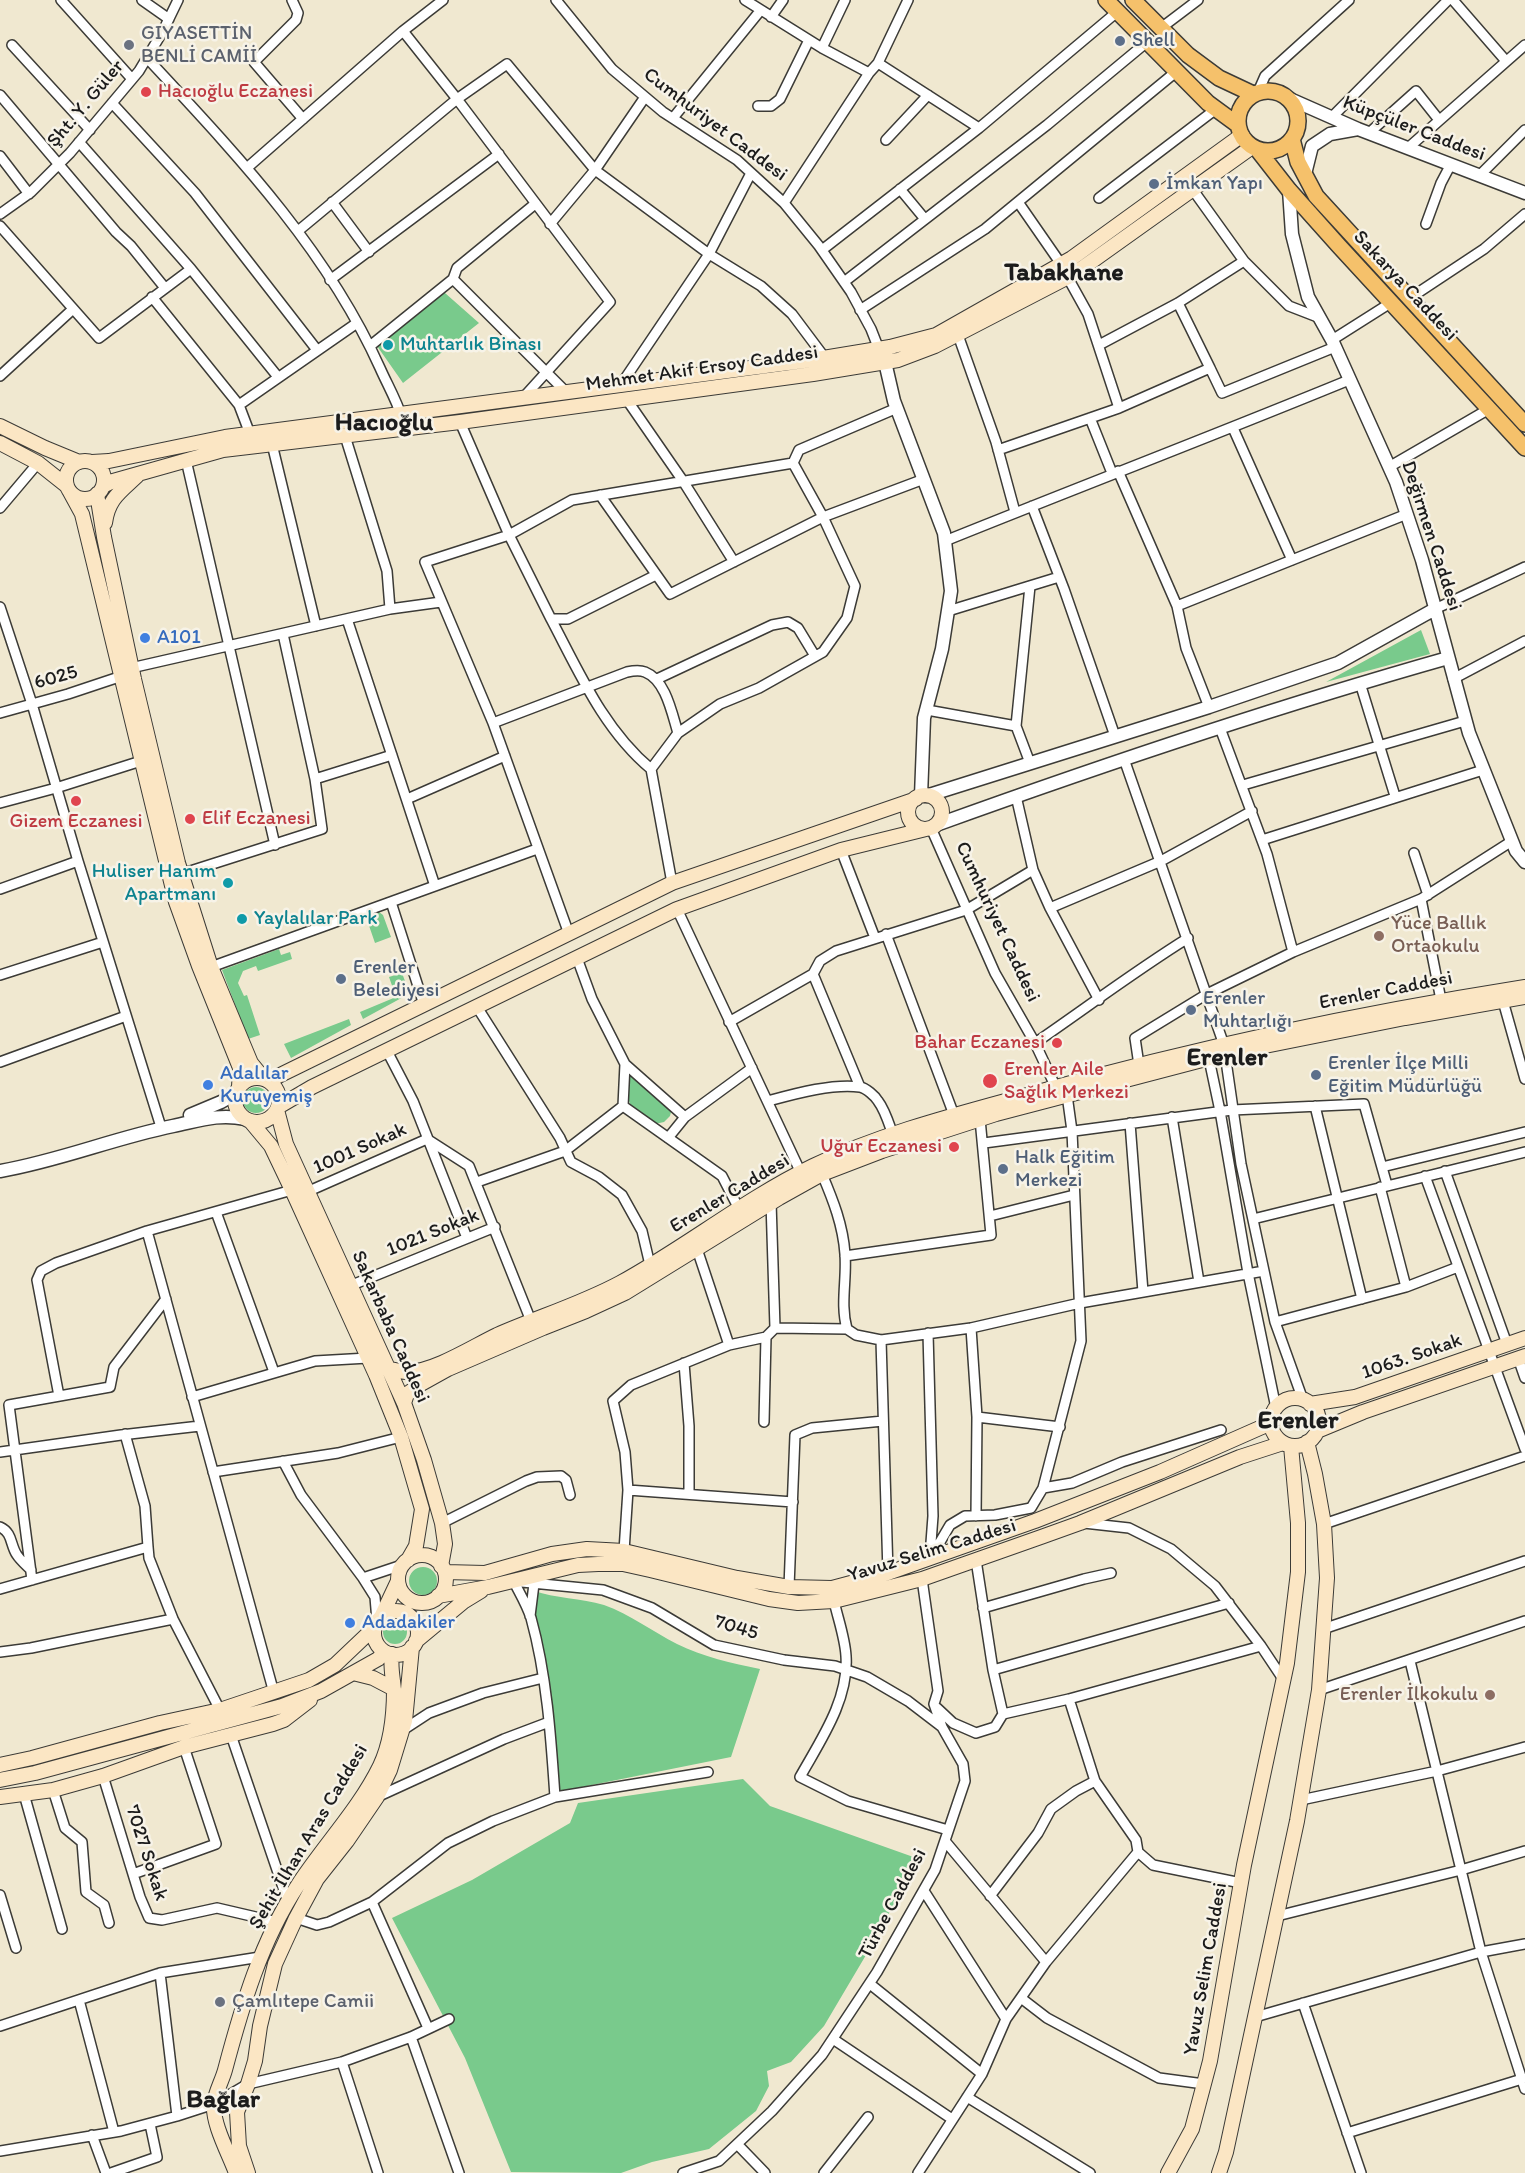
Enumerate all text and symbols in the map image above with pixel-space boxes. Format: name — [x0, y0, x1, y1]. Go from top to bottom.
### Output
place label: GIYASETTİN BENLİ CAMİİ — [141, 22, 257, 69]
place label: Shell — [1132, 29, 1175, 53]
marker: Shell — [1113, 34, 1127, 48]
marker: GIYASETTİN BENLİ CAMİİ — [122, 38, 136, 52]
street label: Şht. Y. Güler — [42, 55, 130, 153]
street label: Cumhuriyet Caddesi — [638, 63, 792, 187]
place label: Hacıoğlu Eczanesi — [158, 80, 313, 104]
marker: Hacıoğlu Eczanesi — [139, 85, 153, 99]
street label: Küpçüler Caddesi — [1339, 91, 1489, 167]
place label: İmkan Yapı — [1166, 172, 1263, 196]
marker: İmkan Yapı — [1147, 177, 1161, 191]
street label: Sakarya Caddesi — [1348, 226, 1462, 346]
district label: Tabakhane — [1004, 257, 1124, 289]
place label: Muhtarlık Binası — [400, 333, 542, 357]
marker: Muhtarlık Binası — [381, 338, 395, 352]
street label: Mehmet Akif Ersoy Caddesi — [584, 341, 820, 397]
district label: Hacıoğlu — [335, 407, 433, 439]
street label: Değirmen Caddesi — [1395, 458, 1467, 614]
place label: A101 — [157, 626, 201, 650]
marker: A101 — [138, 631, 152, 645]
street label: 6025 — [32, 660, 80, 696]
marker: Gizem Eczanesi — [69, 794, 83, 808]
place label: Elif Eczanesi — [202, 807, 311, 831]
place label: Gizem Eczanesi — [9, 810, 143, 834]
marker: Elif Eczanesi — [183, 812, 197, 826]
street label: Cumhuriyet Caddesi — [949, 838, 1045, 1006]
place label: Huliser Hanım Apartmanı — [92, 860, 216, 907]
marker: Huliser Hanım Apartmanı — [221, 876, 235, 890]
place label: Yaylalılar Park — [254, 907, 377, 931]
marker: Yaylalılar Park — [235, 912, 249, 926]
place label: Yüce Ballık Ortaokulu — [1391, 912, 1486, 959]
marker: Yüce Ballık Ortaokulu — [1372, 929, 1386, 943]
place label: Erenler Belediyesi — [353, 956, 439, 1003]
street label: Erenler Caddesi — [1317, 966, 1455, 1016]
marker: Erenler Belediyesi — [334, 972, 348, 986]
place label: Erenler Muhtarlığı — [1203, 987, 1292, 1034]
marker: Erenler Muhtarlığı — [1184, 1003, 1198, 1017]
place label: Bahar Eczanesi — [914, 1031, 1045, 1055]
marker: Bahar Eczanesi — [1050, 1036, 1064, 1050]
district label: Erenler — [1187, 1042, 1267, 1074]
place label: Erenler İlçe Milli Eğitim Müdürlüğü — [1328, 1052, 1482, 1099]
place label: Erenler Aile Sağlık Merkezi — [1004, 1058, 1129, 1105]
place label: Adalılar Kuruyemiş — [220, 1062, 312, 1109]
marker: Erenler İlçe Milli Eğitim Müdürlüğü — [1309, 1068, 1323, 1082]
marker: Erenler Aile Sağlık Merkezi — [981, 1072, 999, 1090]
marker: Adalılar Kuruyemiş — [201, 1078, 215, 1092]
street label: 1001 Sokak — [310, 1118, 410, 1180]
place label: Uğur Eczanesi — [820, 1135, 942, 1159]
marker: Uğur Eczanesi — [947, 1140, 961, 1154]
place label: Halk Eğitim Merkezi — [1015, 1146, 1115, 1193]
street label: Erenler Caddesi — [666, 1149, 794, 1239]
marker: Halk Eğitim Merkezi — [996, 1162, 1010, 1176]
street label: 1021 Sokak — [383, 1204, 483, 1262]
street label: Sakarbaba Caddesi — [346, 1247, 434, 1407]
street label: 1063. Sokak — [1359, 1329, 1465, 1385]
district label: Erenler — [1258, 1405, 1338, 1437]
street label: Yavuz Selim Caddesi — [845, 1514, 1019, 1588]
street label: 7045 — [711, 1610, 761, 1646]
place label: Adadakiler — [362, 1611, 455, 1635]
marker: Adadakiler — [343, 1616, 357, 1630]
place label: Erenler İlkokulu — [1340, 1683, 1478, 1707]
marker: Erenler İlkokulu — [1483, 1688, 1497, 1702]
street label: Şehit İlhan Aras Caddesi — [244, 1740, 374, 1934]
street label: 7027 Sokak — [119, 1802, 173, 1904]
street label: Türbe Caddesi — [854, 1845, 932, 1963]
street label: Yavuz Selim Caddesi — [1179, 1881, 1233, 2057]
place label: Çamlıtepe Camii — [232, 1990, 374, 2014]
marker: Çamlıtepe Camii — [213, 1995, 227, 2009]
district label: Bağlar — [186, 2084, 260, 2116]

